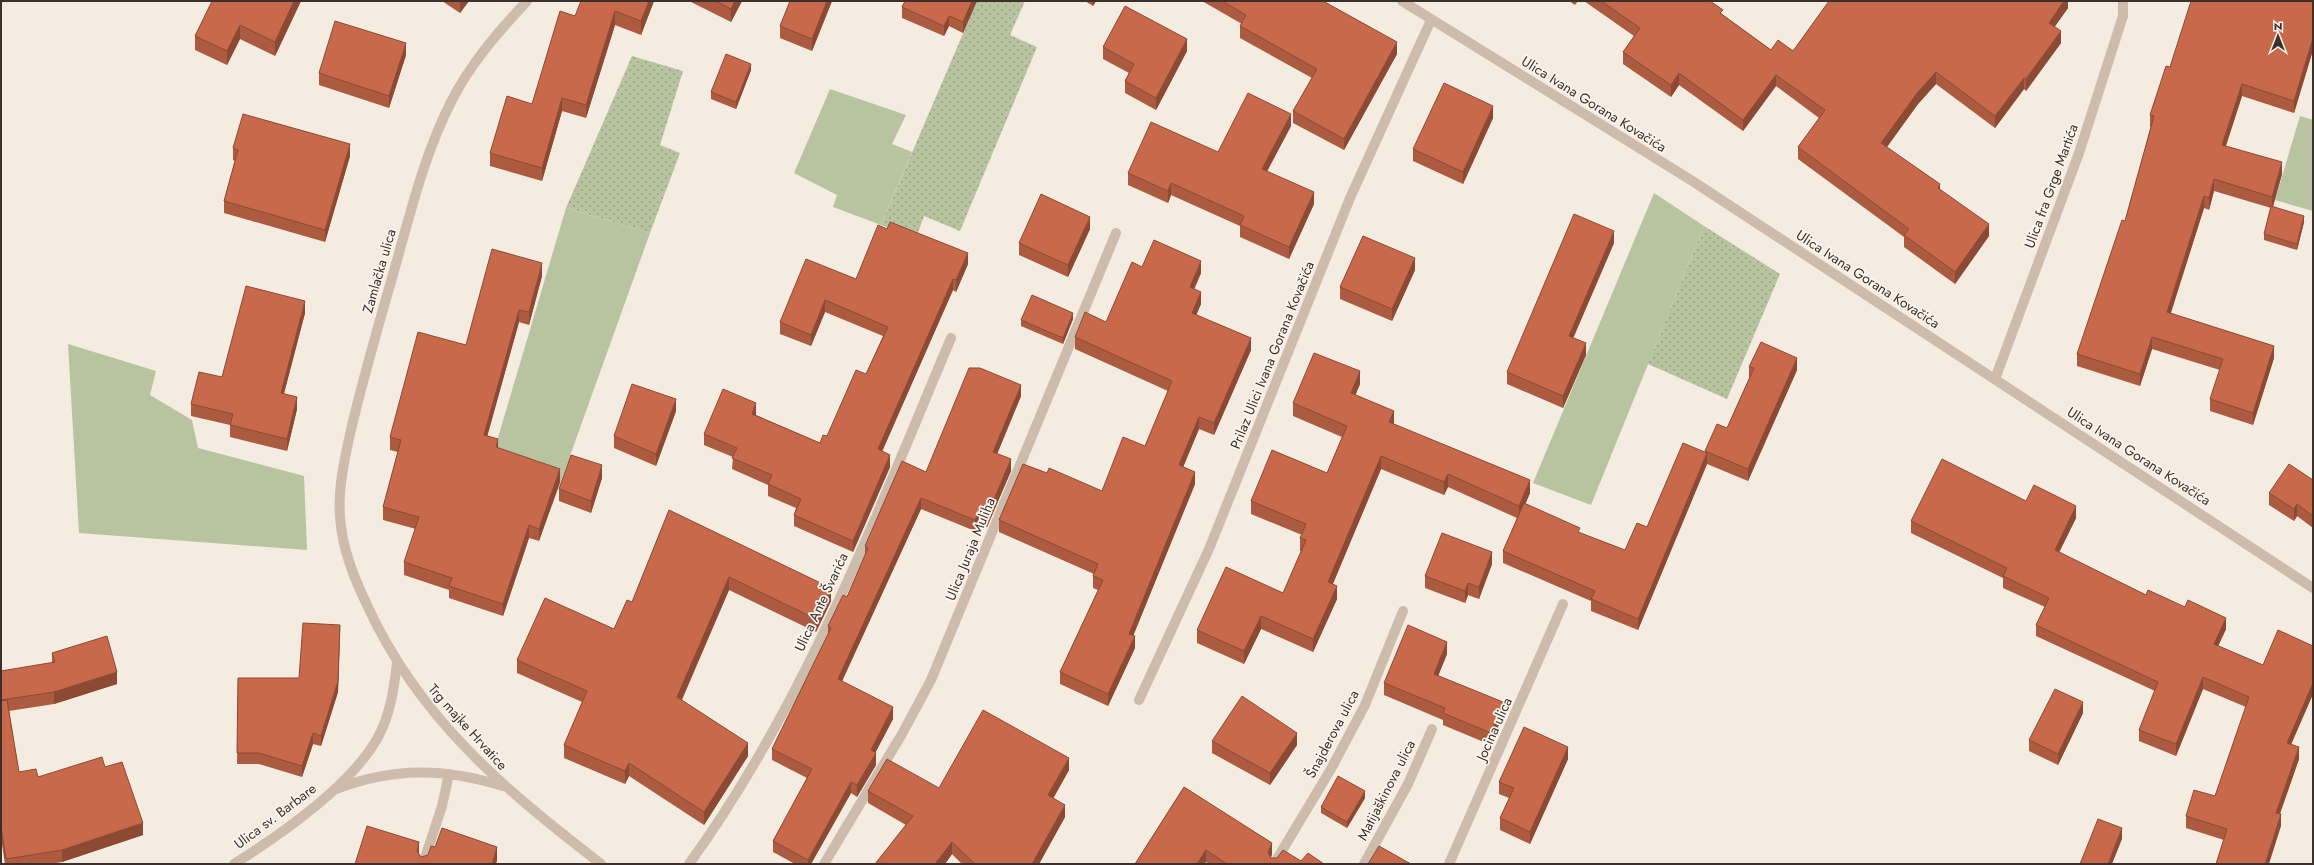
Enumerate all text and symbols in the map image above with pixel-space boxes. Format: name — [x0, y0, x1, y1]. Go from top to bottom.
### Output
north arrow — [2258, 16, 2298, 56]
text: N — [2274, 18, 2282, 34]
street label: Ulica Ivana Gorana Kovačića — [1518, 51, 1670, 157]
street label: Ulica fra Grge Martića — [2019, 121, 2083, 251]
street label: Ulica Ivana Gorana Kovačića — [1792, 225, 1944, 333]
street label: Zamlačka ulica — [357, 227, 401, 315]
street label: Prilaz Ulici Ivana Gorana Kovačića — [1225, 258, 1319, 452]
street label: Ulica Ivana Gorana Kovačića — [2063, 402, 2215, 510]
street label: Ulica Juraja Muliha — [940, 494, 1000, 604]
street label: Ulica Ante Švarića — [789, 549, 853, 655]
street label: Trg majke Hrvatice — [424, 680, 512, 774]
street label: Šnajderova ulica — [1300, 686, 1364, 782]
street label: Jocina ulica — [1470, 694, 1517, 766]
street label: Matijaškinova ulica — [1352, 736, 1420, 844]
street label: Ulica sv. Barbare — [230, 778, 320, 854]

